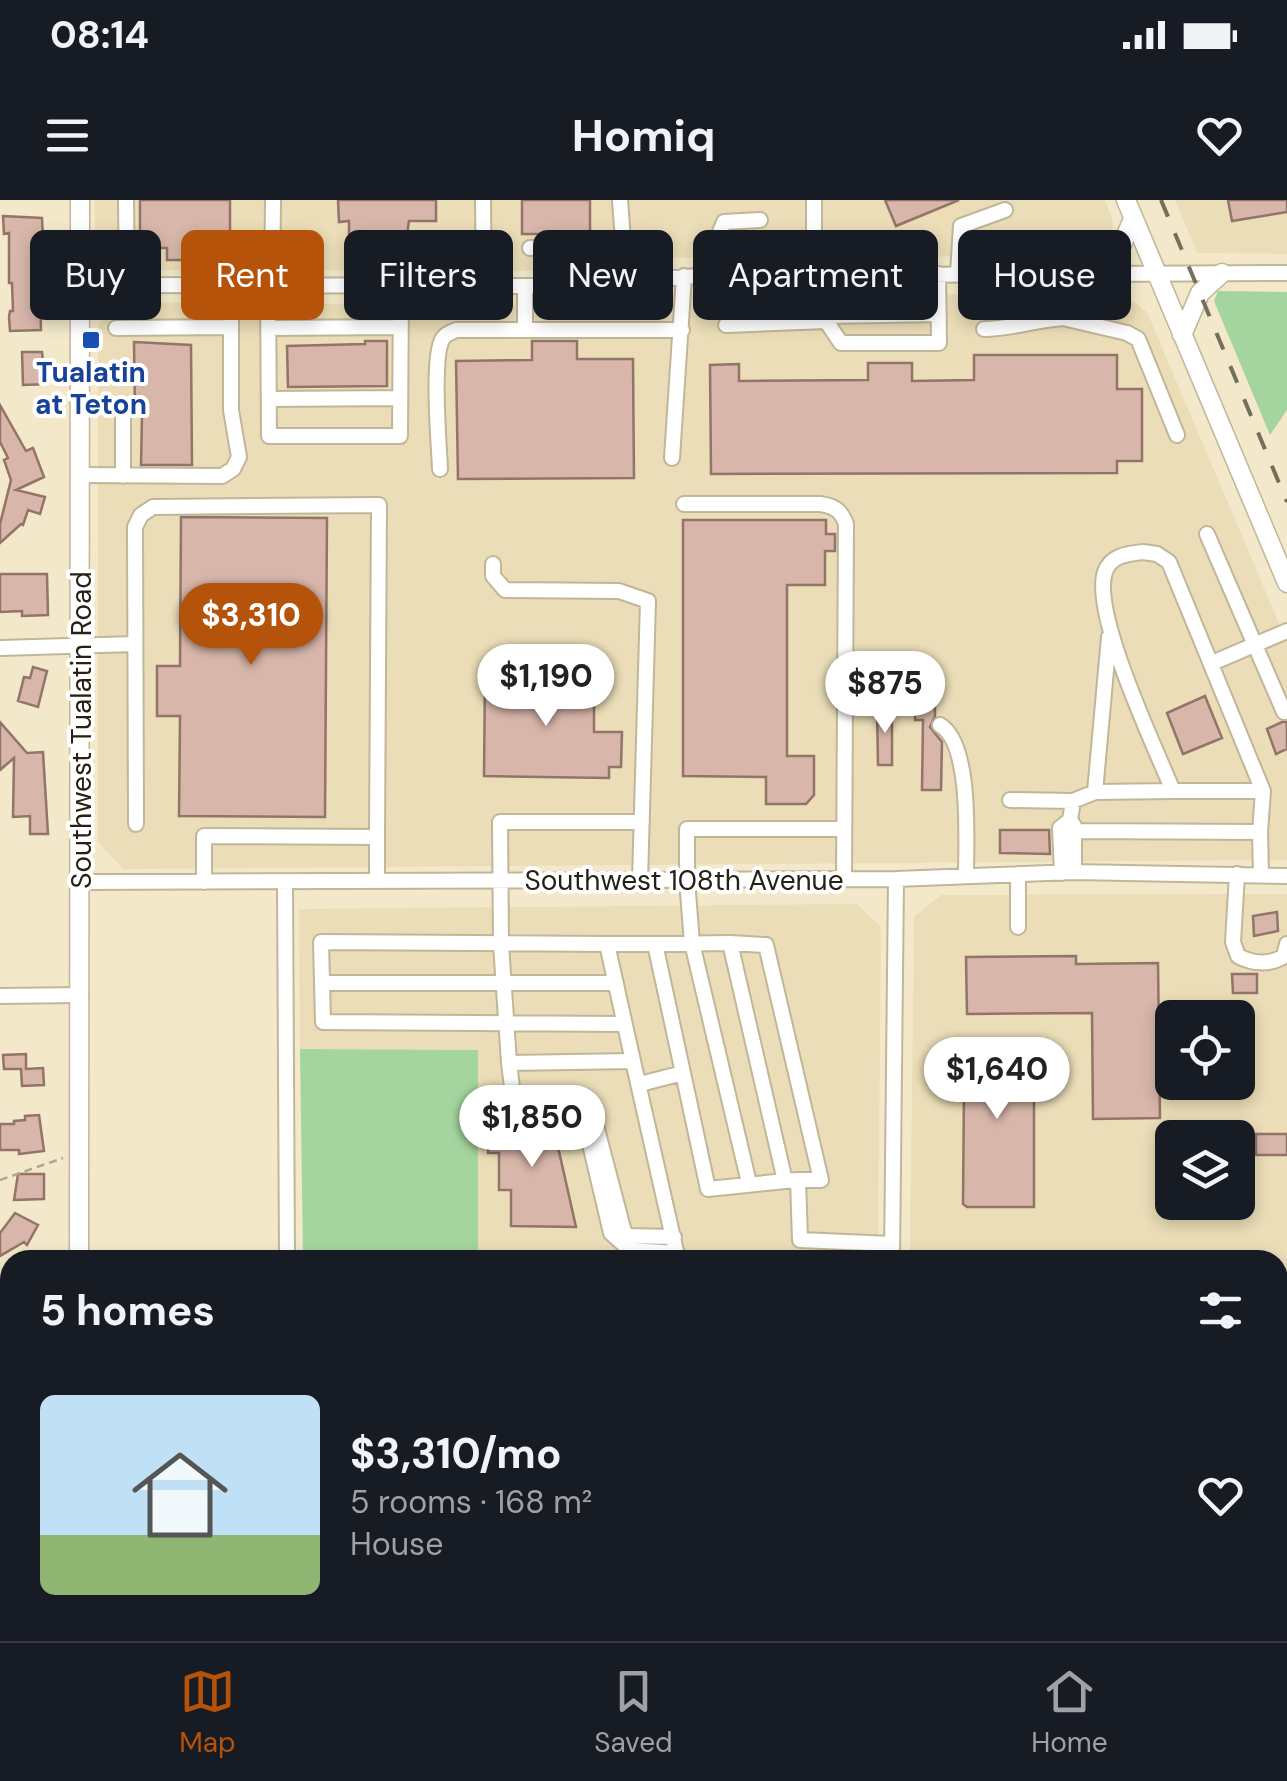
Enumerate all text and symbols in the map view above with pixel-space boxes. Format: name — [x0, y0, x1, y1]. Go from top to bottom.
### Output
text: 08:14 — [50, 10, 149, 60]
text: Homiq — [572, 106, 715, 165]
icon: menu — [40, 108, 95, 163]
icon: heart — [1192, 108, 1247, 163]
chip: Buy — [30, 230, 161, 320]
chip: Rent — [181, 230, 324, 320]
chip: Filters — [344, 230, 513, 320]
chip: New — [533, 230, 673, 320]
chip: Apartment — [693, 230, 938, 320]
chip: House — [958, 230, 1131, 320]
marker: Tualatin at Teton — [80, 329, 102, 351]
place label: Tualatin at Teton — [35, 354, 147, 423]
street label: Southwest Tualatin Road — [63, 571, 100, 889]
pin: $3,310 — [170, 583, 332, 668]
text: $3,310 — [201, 594, 301, 636]
pin: $1,190 — [465, 644, 627, 729]
pin: $875 — [826, 651, 944, 736]
text: $1,190 — [499, 655, 593, 697]
text: $875 — [847, 662, 923, 704]
street label: Southwest 108th Avenue — [524, 862, 844, 899]
map controls — [1155, 1000, 1255, 1220]
button: locate — [1155, 1000, 1255, 1100]
pin: $1,640 — [916, 1037, 1078, 1122]
text: $1,640 — [946, 1048, 1048, 1090]
pin: $1,850 — [451, 1085, 613, 1170]
text: $1,850 — [481, 1096, 583, 1138]
button: layers — [1155, 1120, 1255, 1220]
text: 5 homes — [40, 1283, 215, 1338]
icon: filters — [1193, 1283, 1248, 1338]
text: $3,310/mo — [350, 1426, 562, 1481]
icon: home — [120, 1435, 240, 1555]
icon: heart — [1193, 1468, 1248, 1523]
text: 5 rooms · 168 m² — [350, 1481, 592, 1523]
text: House — [350, 1523, 443, 1565]
tab: Map — [179, 1664, 236, 1761]
tab: Saved — [594, 1664, 673, 1761]
tab: Home — [1031, 1664, 1108, 1761]

